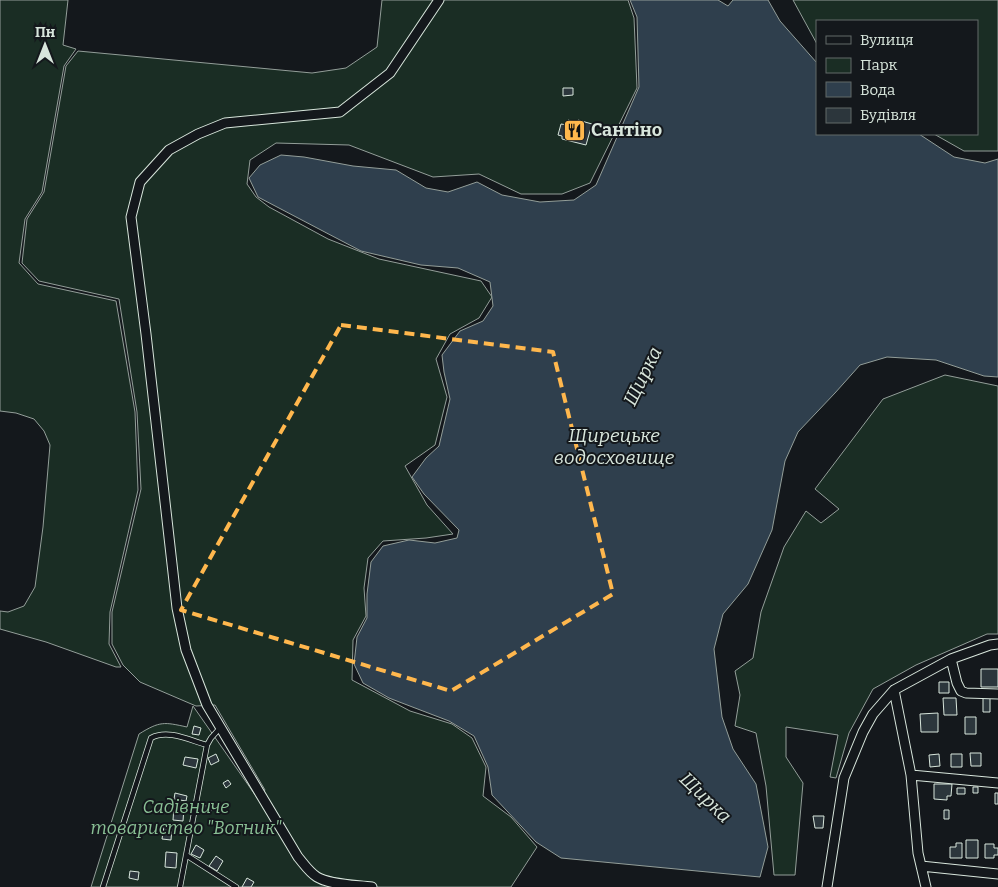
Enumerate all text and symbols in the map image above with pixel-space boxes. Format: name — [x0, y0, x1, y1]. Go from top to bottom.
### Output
north arrow — [20, 20, 70, 70]
legend — [816, 20, 978, 135]
text: Пн — [35, 24, 55, 41]
text: Вулиця — [860, 31, 914, 49]
text: Парк — [860, 56, 898, 74]
text: Вода — [860, 81, 895, 99]
text: Будівля — [860, 106, 916, 124]
restaurant icon: Сантіно — [563, 118, 587, 142]
place label: Сантіно — [591, 119, 662, 141]
water label: Щирка — [618, 343, 667, 410]
water label: Щирецьке водосховище — [554, 424, 675, 469]
water label: Щирка — [675, 767, 736, 827]
park label: Садівниче товариство "Вогник" — [90, 796, 282, 839]

